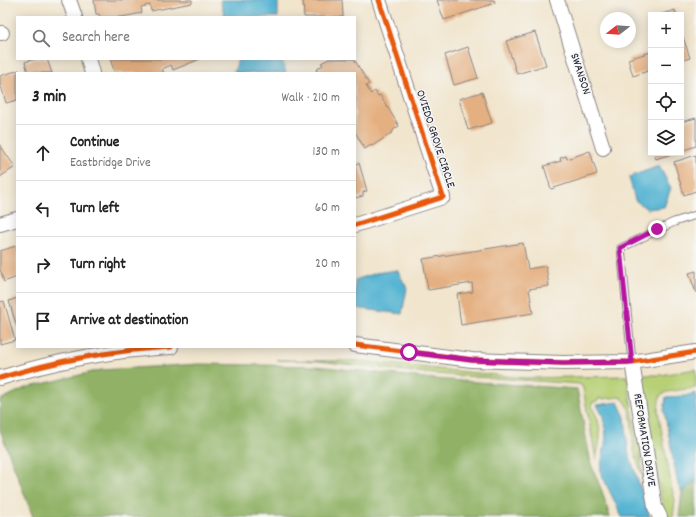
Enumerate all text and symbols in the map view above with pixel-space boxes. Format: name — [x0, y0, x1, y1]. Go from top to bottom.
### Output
north arrow — [600, 12, 636, 48]
map controls — [648, 12, 684, 156]
button: + — [648, 12, 684, 48]
search box — [16, 16, 356, 60]
icon: search — [30, 27, 52, 49]
text: Search here — [62, 27, 130, 49]
button: − — [648, 48, 684, 84]
street label: SWANSON — [565, 51, 595, 97]
button: locate — [648, 84, 684, 120]
text: 3 min — [32, 86, 66, 110]
street label: OVIEDO GROVE CIRCLE — [411, 88, 459, 191]
text: Walk · 210 m — [282, 89, 340, 108]
button: layers — [648, 120, 684, 156]
text: Continue — [70, 132, 119, 154]
icon: ahead — [32, 142, 54, 164]
text: 130 m — [312, 143, 340, 162]
text: Eastbridge Drive — [70, 154, 151, 173]
icon: left — [32, 198, 54, 220]
text: Turn left — [70, 198, 119, 220]
text: 60 m — [315, 199, 340, 218]
route end — [648, 220, 666, 238]
icon: right — [32, 254, 54, 276]
text: Turn right — [70, 254, 126, 276]
text: 20 m — [315, 255, 340, 274]
icon: arrive — [32, 310, 54, 332]
text: Arrive at destination — [70, 310, 188, 332]
route start — [400, 343, 418, 361]
street label: REFORMATION DRIVE — [628, 392, 660, 488]

